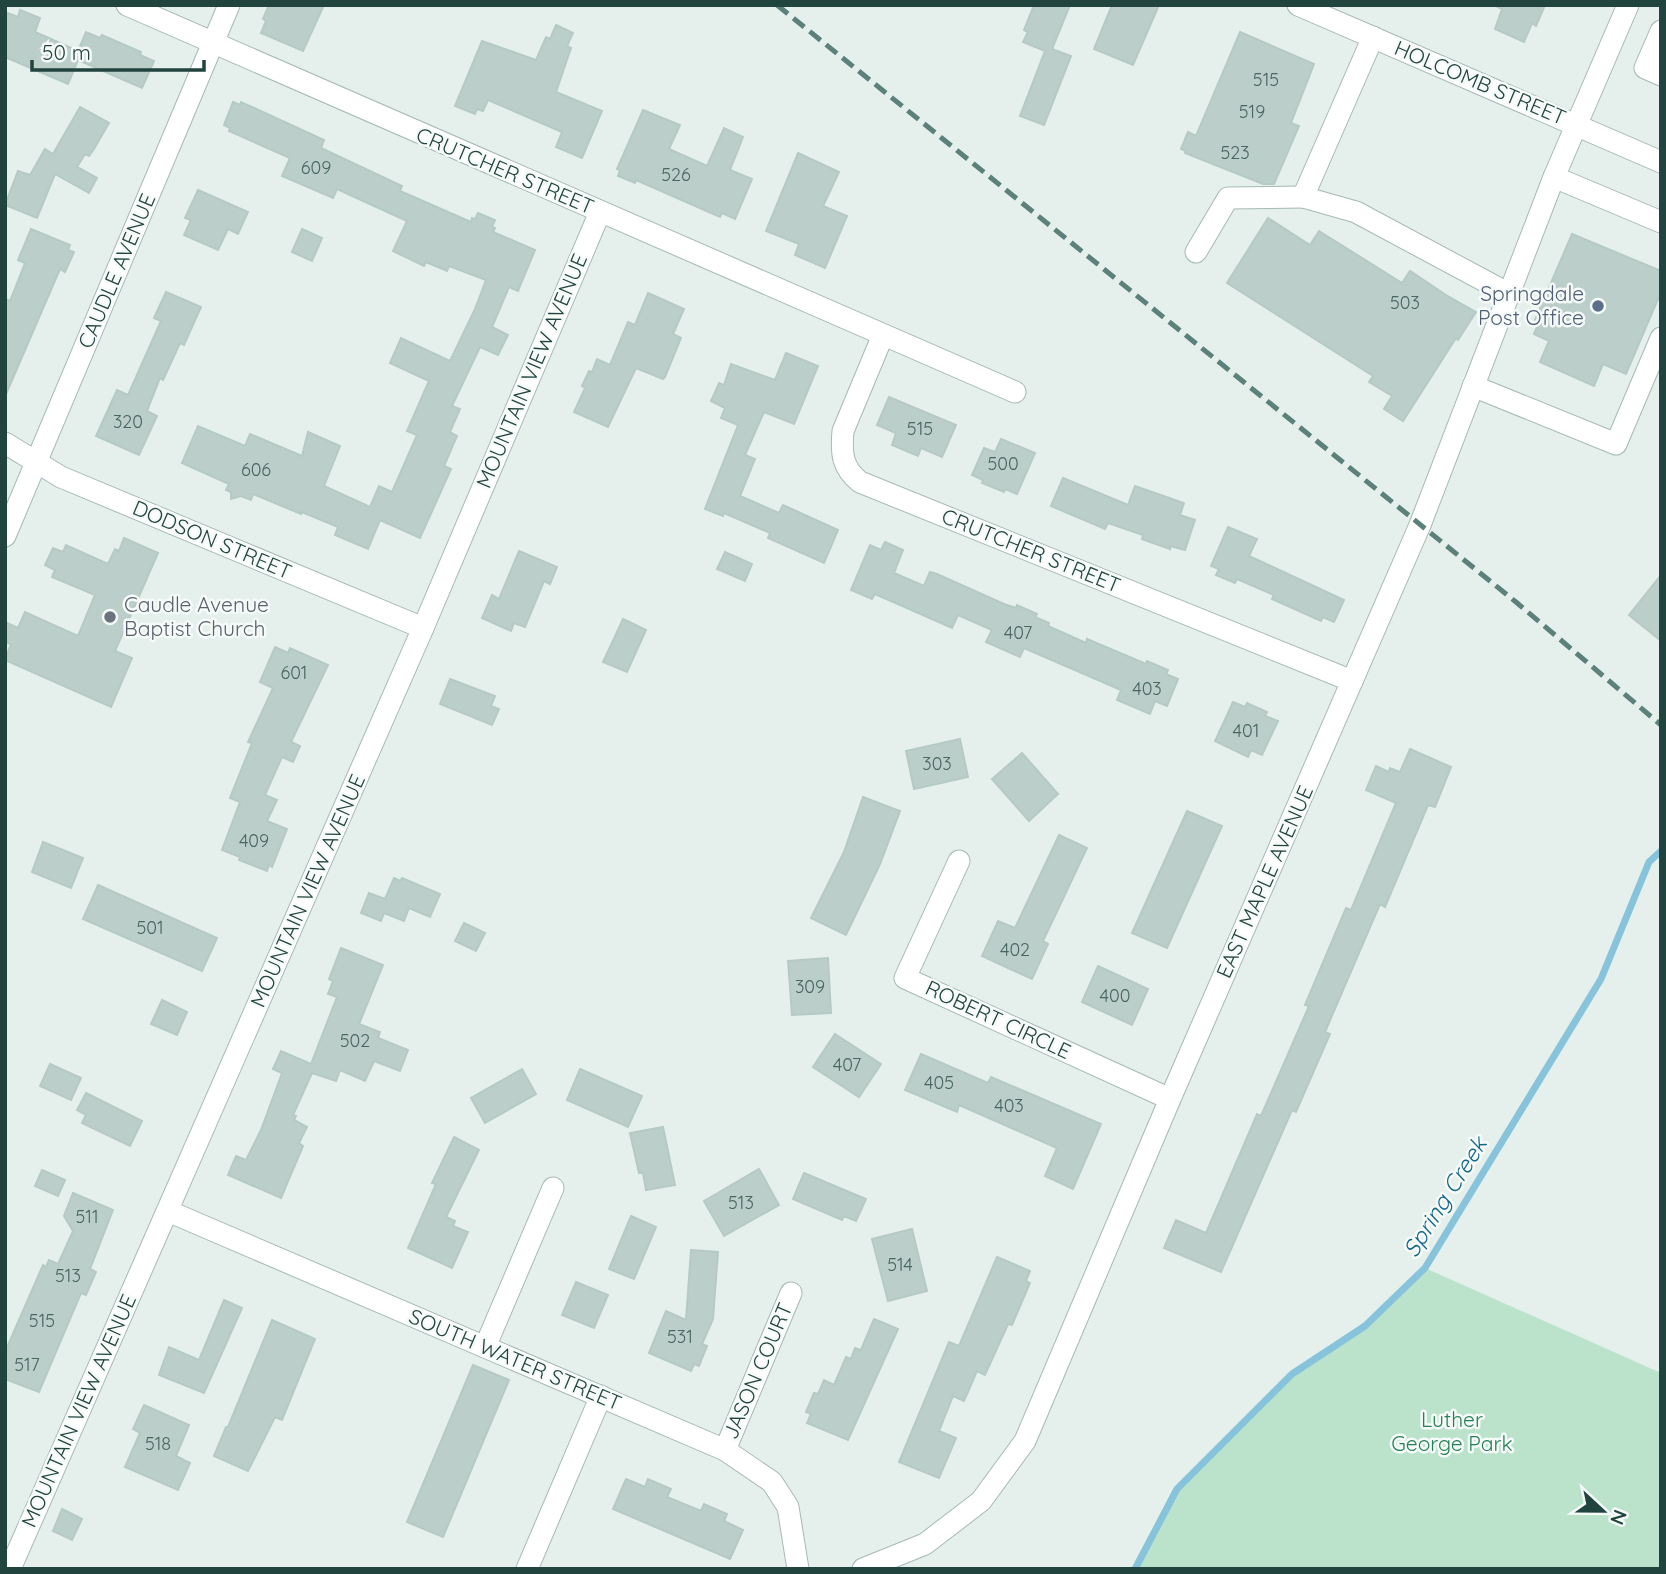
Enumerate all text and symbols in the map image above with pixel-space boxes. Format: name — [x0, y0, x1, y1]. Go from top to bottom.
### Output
scale bar — [32, 28, 203, 72]
street label: HOLCOMB STREET — [1391, 34, 1570, 130]
text: 50 m — [42, 39, 91, 65]
house number: 515 — [1253, 68, 1279, 91]
house number: 519 — [1239, 100, 1265, 123]
street label: CRUTCHER STREET — [413, 121, 598, 219]
house number: 523 — [1220, 141, 1250, 164]
house number: 609 — [301, 156, 331, 179]
house number: 526 — [661, 163, 691, 186]
street label: CAUDLE AVENUE — [72, 189, 160, 352]
street label: MOUNTAIN VIEW AVENUE — [470, 249, 592, 492]
place label: Springdale Post Office — [1478, 280, 1584, 330]
house number: 503 — [1390, 291, 1420, 314]
marker: Springdale Post Office — [1590, 298, 1606, 314]
house number: 320 — [113, 410, 143, 433]
house number: 515 — [907, 417, 933, 440]
house number: 500 — [987, 452, 1019, 475]
house number: 606 — [241, 458, 271, 481]
street label: DODSON STREET — [129, 494, 296, 584]
street label: CRUTCHER STREET — [938, 502, 1125, 598]
place label: Caudle Avenue Baptist Church — [124, 591, 269, 641]
marker: Caudle Avenue Baptist Church — [102, 609, 118, 625]
house number: 407 — [1004, 621, 1032, 644]
house number: 601 — [280, 661, 308, 684]
house number: 403 — [1132, 677, 1162, 700]
house number: 401 — [1233, 719, 1259, 742]
house number: 303 — [922, 752, 952, 775]
street label: MOUNTAIN VIEW AVENUE — [244, 770, 370, 1011]
street label: EAST MAPLE AVENUE — [1210, 781, 1318, 982]
house number: 409 — [239, 829, 269, 852]
house number: 501 — [136, 916, 164, 939]
house number: 402 — [1000, 938, 1030, 961]
street label: ROBERT CIRCLE — [922, 974, 1075, 1064]
house number: 309 — [795, 975, 825, 998]
house number: 400 — [1100, 984, 1130, 1007]
house number: 502 — [340, 1029, 370, 1052]
house number: 407 — [833, 1053, 861, 1076]
house number: 405 — [924, 1071, 954, 1094]
house number: 403 — [994, 1094, 1024, 1117]
water label: Spring Creek — [1396, 1130, 1494, 1262]
house number: 513 — [728, 1191, 754, 1214]
house number: 511 — [75, 1205, 99, 1228]
house number: 514 — [887, 1253, 913, 1276]
house number: 513 — [55, 1264, 81, 1287]
street label: MOUNTAIN VIEW AVENUE — [15, 1290, 141, 1531]
street label: JASON COURT — [717, 1299, 797, 1443]
street label: SOUTH WATER STREET — [405, 1303, 626, 1416]
house number: 515 — [29, 1309, 55, 1332]
house number: 531 — [667, 1325, 693, 1348]
house number: 517 — [14, 1353, 40, 1376]
park label: Luther George Park — [1391, 1406, 1513, 1456]
house number: 518 — [145, 1432, 171, 1455]
north arrow — [1568, 1476, 1638, 1546]
text: N — [1605, 1506, 1633, 1528]

